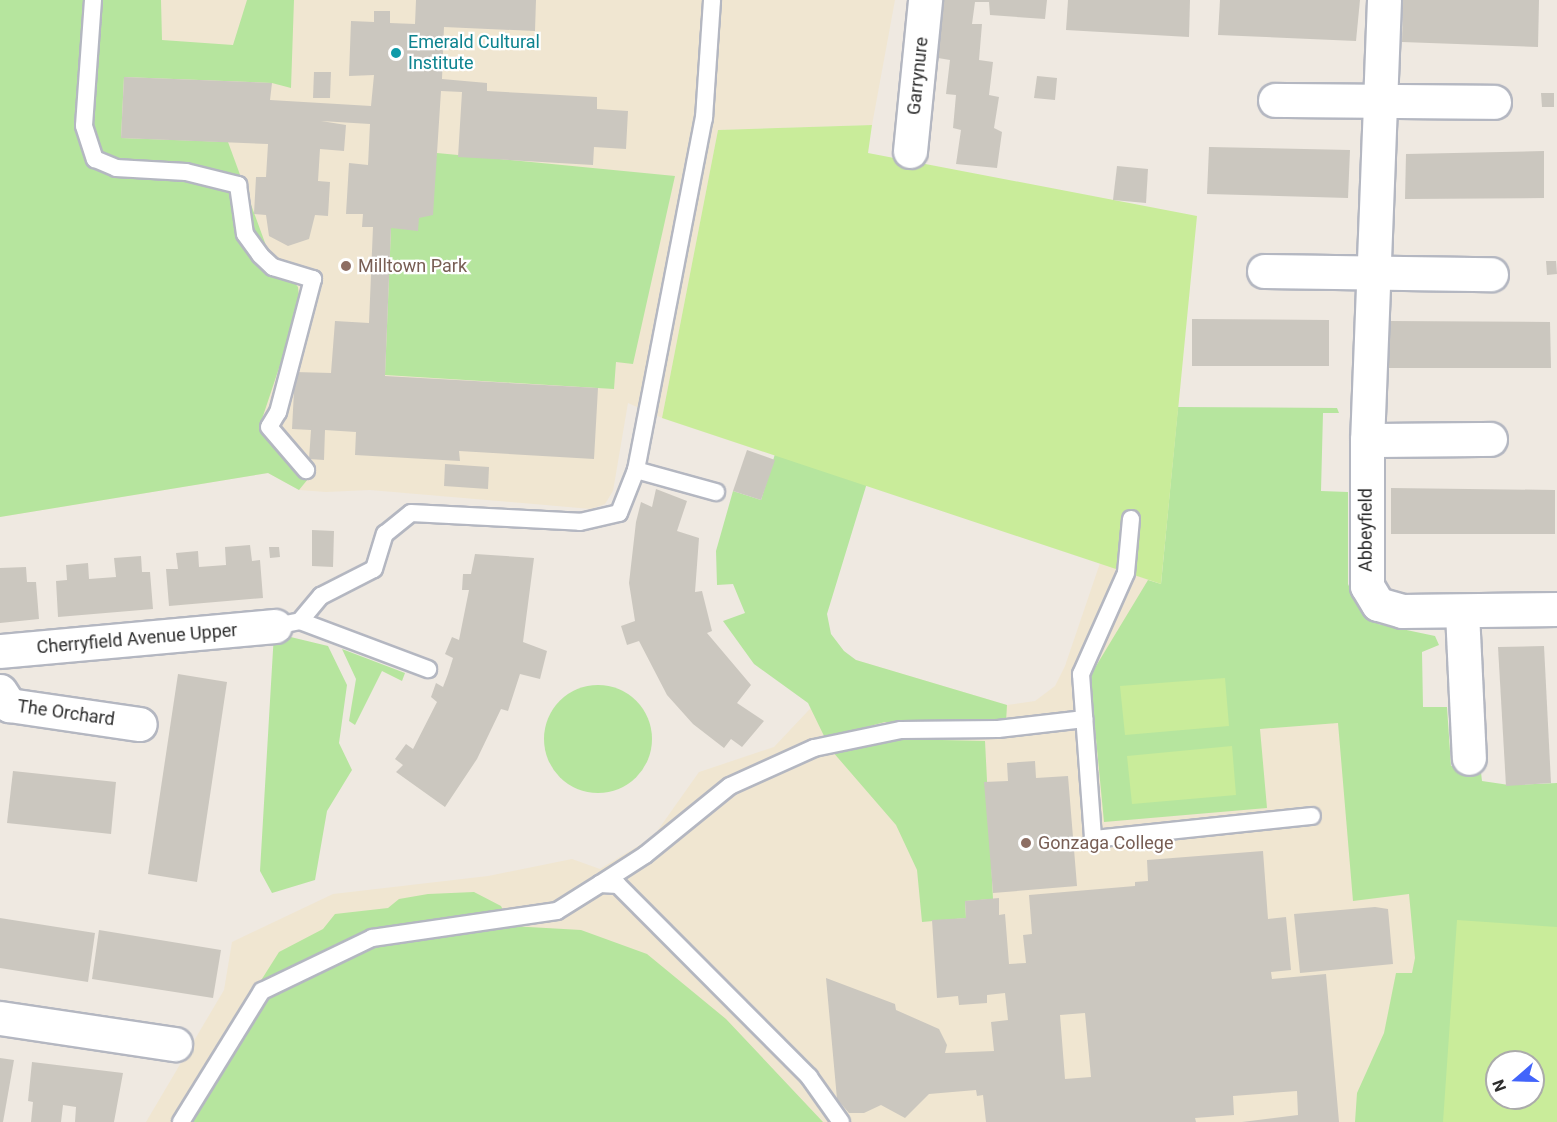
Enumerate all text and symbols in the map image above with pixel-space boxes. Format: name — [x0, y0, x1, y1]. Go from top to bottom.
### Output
place label: Emerald Cultural Institute — [408, 32, 540, 74]
street label: Garrynure — [903, 36, 933, 116]
marker: Emerald Cultural Institute — [389, 46, 403, 60]
place label: Milltown Park — [358, 255, 467, 277]
marker: Milltown Park — [339, 259, 353, 273]
street label: Abbeyfield — [1355, 488, 1377, 572]
street label: Cherryfield Avenue Upper — [36, 619, 238, 659]
street label: The Orchard — [16, 695, 116, 731]
place label: Gonzaga College — [1038, 832, 1173, 854]
marker: Gonzaga College — [1019, 836, 1033, 850]
north arrow — [1485, 1050, 1545, 1110]
text: N — [1489, 1077, 1510, 1094]

